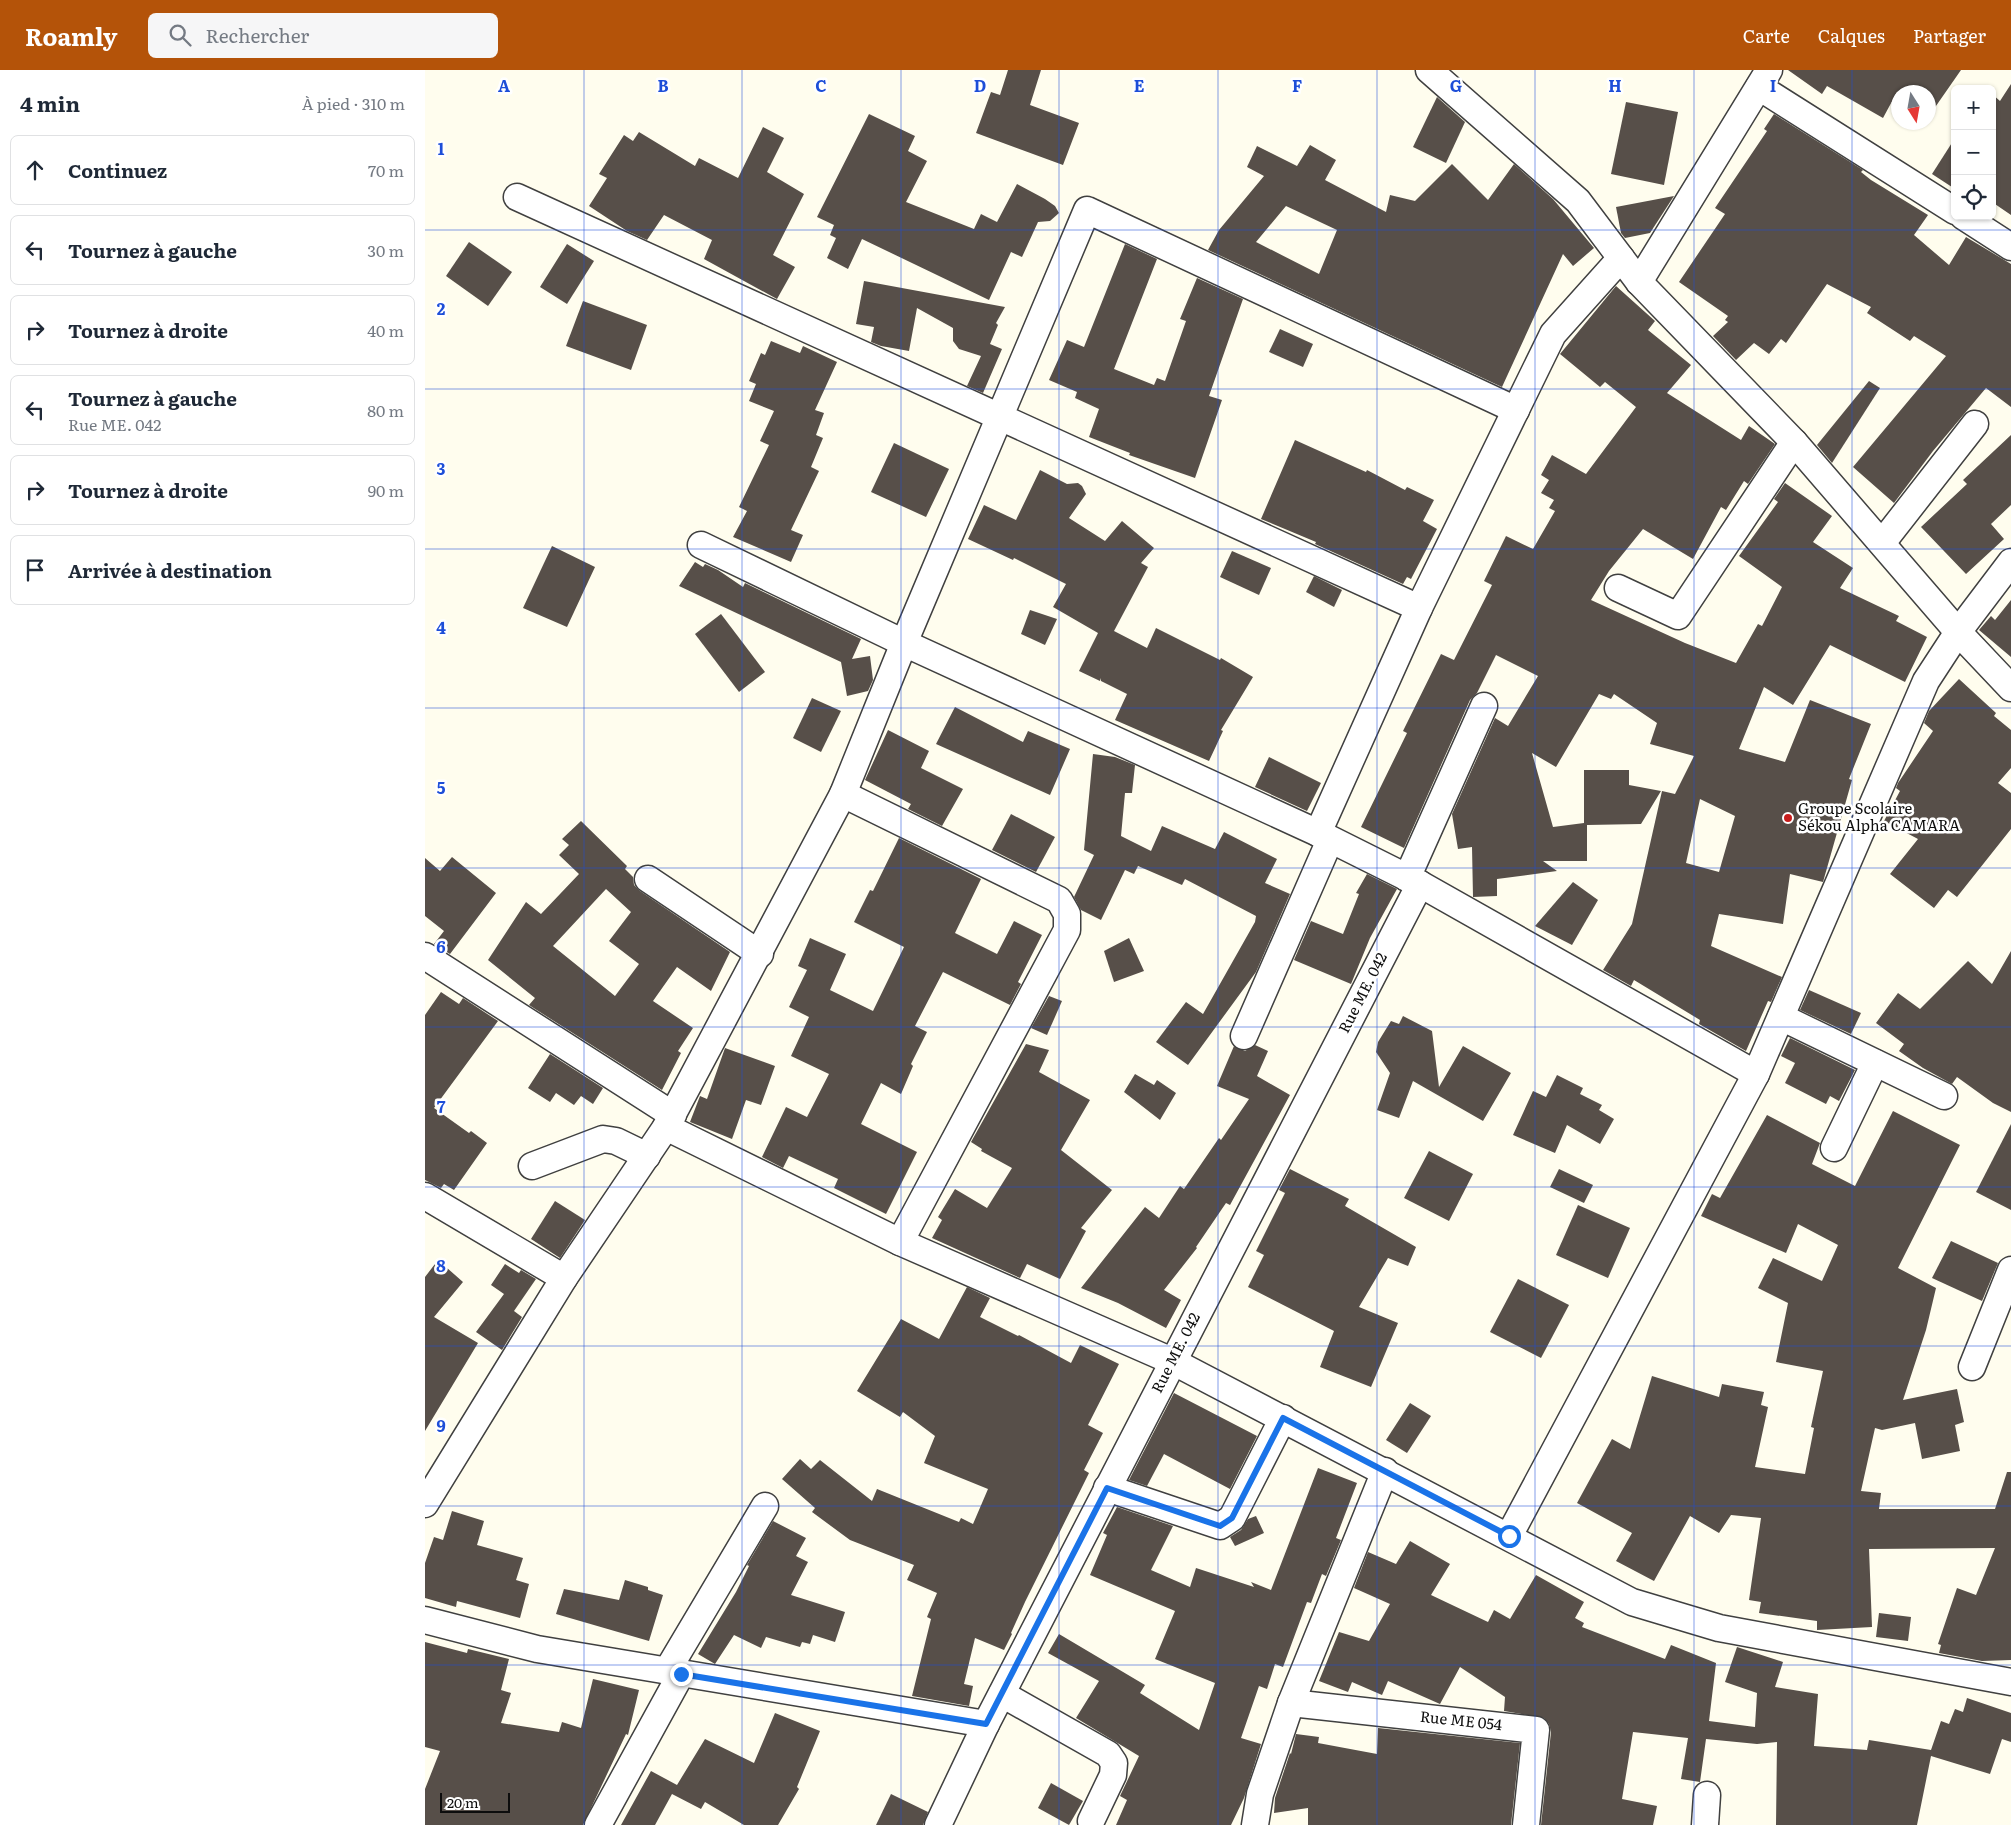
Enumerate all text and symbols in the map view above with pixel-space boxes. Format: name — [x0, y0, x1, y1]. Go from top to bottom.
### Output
search box — [148, 13, 498, 58]
text: Roamly — [25, 18, 118, 53]
icon: search — [166, 21, 194, 49]
text: Rechercher — [206, 21, 309, 49]
text: Carte — [1743, 22, 1790, 49]
text: Calques — [1818, 22, 1885, 49]
text: Partager — [1913, 22, 1986, 49]
text: A — [498, 73, 510, 97]
text: B — [657, 73, 669, 97]
text: C — [815, 73, 827, 97]
text: D — [974, 73, 986, 97]
text: E — [1134, 73, 1145, 97]
text: F — [1292, 73, 1302, 97]
text: G — [1450, 73, 1462, 97]
text: H — [1608, 73, 1622, 97]
text: I — [1770, 73, 1776, 97]
north arrow — [1891, 85, 1936, 130]
map controls — [1951, 85, 1996, 220]
button: + — [1951, 85, 1996, 130]
text: 4 min — [20, 87, 80, 118]
text: À pied · 310 m — [302, 91, 405, 115]
button: − — [1951, 130, 1996, 175]
text: 1 — [438, 136, 445, 160]
icon: ahead — [21, 156, 49, 184]
text: Continuez — [68, 156, 167, 184]
text: 70 m — [368, 158, 404, 182]
button: locate — [1951, 175, 1996, 220]
icon: left — [21, 236, 49, 264]
text: Tournez à gauche — [68, 236, 237, 264]
text: 30 m — [367, 238, 404, 262]
text: 2 — [437, 296, 446, 320]
icon: right — [21, 316, 49, 344]
text: Tournez à droite — [68, 316, 228, 344]
text: 40 m — [367, 318, 404, 342]
text: Tournez à gauche — [68, 384, 237, 412]
icon: left — [21, 396, 49, 424]
text: 80 m — [367, 398, 404, 422]
text: Rue ME. 042 — [68, 412, 161, 436]
text: 3 — [437, 456, 446, 480]
icon: right — [21, 476, 49, 504]
text: Tournez à droite — [68, 476, 228, 504]
text: 90 m — [368, 478, 404, 502]
icon: arrive — [21, 556, 49, 584]
text: Arrivée à destination — [68, 556, 272, 584]
text: 4 — [436, 615, 446, 639]
text: 5 — [437, 775, 446, 799]
place label: Groupe Scolaire Sékou Alpha CAMARA — [1798, 796, 1960, 836]
marker: Groupe Scolaire Sékou Alpha CAMARA — [1782, 812, 1794, 824]
text: 6 — [436, 934, 446, 958]
street label: Rue ME. 042 — [1332, 948, 1392, 1037]
text: 7 — [437, 1094, 446, 1118]
text: 8 — [436, 1253, 446, 1277]
street label: Rue ME. 042 — [1145, 1308, 1205, 1397]
text: 9 — [436, 1413, 446, 1437]
route start — [1498, 1525, 1521, 1548]
route end — [670, 1663, 693, 1686]
street label: Rue ME 054 — [1419, 1704, 1503, 1735]
scale bar — [440, 1790, 510, 1813]
text: 20 m — [447, 1792, 479, 1812]

